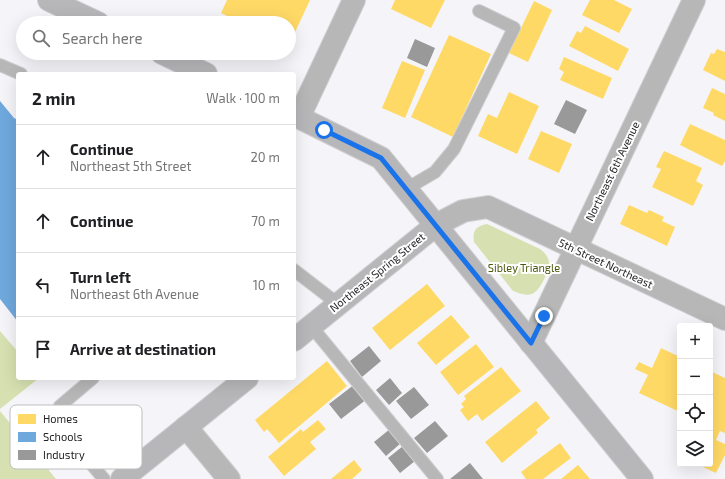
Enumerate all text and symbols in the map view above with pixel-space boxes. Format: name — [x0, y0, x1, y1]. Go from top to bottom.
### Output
search box — [16, 16, 296, 60]
icon: search — [30, 27, 52, 49]
text: Search here — [62, 29, 143, 47]
text: 2 min — [32, 88, 75, 108]
text: Walk · 100 m — [206, 90, 280, 106]
street label: Northeast 6th Avenue — [582, 119, 642, 223]
route start — [315, 121, 333, 139]
text: Continue — [70, 140, 133, 158]
icon: ahead — [32, 146, 54, 168]
text: 20 m — [251, 149, 280, 165]
text: Northeast 5th Street — [70, 158, 191, 174]
icon: ahead — [32, 210, 54, 232]
text: Continue — [70, 212, 133, 230]
text: 70 m — [251, 213, 280, 229]
street label: Northeast Spring Street — [327, 230, 427, 314]
street label: 5th Street Northeast — [557, 235, 655, 291]
park label: Sibley Triangle — [488, 261, 560, 274]
text: Turn left — [70, 268, 131, 286]
icon: left — [32, 274, 54, 296]
text: 10 m — [253, 277, 280, 293]
text: Northeast 6th Avenue — [70, 286, 199, 302]
route end — [535, 307, 553, 325]
map controls — [677, 323, 713, 467]
button: + — [677, 323, 713, 359]
icon: arrive — [32, 338, 54, 360]
text: Arrive at destination — [70, 340, 216, 358]
button: − — [677, 359, 713, 395]
button: locate — [677, 395, 713, 431]
legend — [10, 405, 142, 469]
text: Homes — [43, 412, 78, 425]
text: Schools — [43, 430, 83, 443]
button: layers — [677, 431, 713, 467]
text: Industry — [43, 448, 85, 461]

